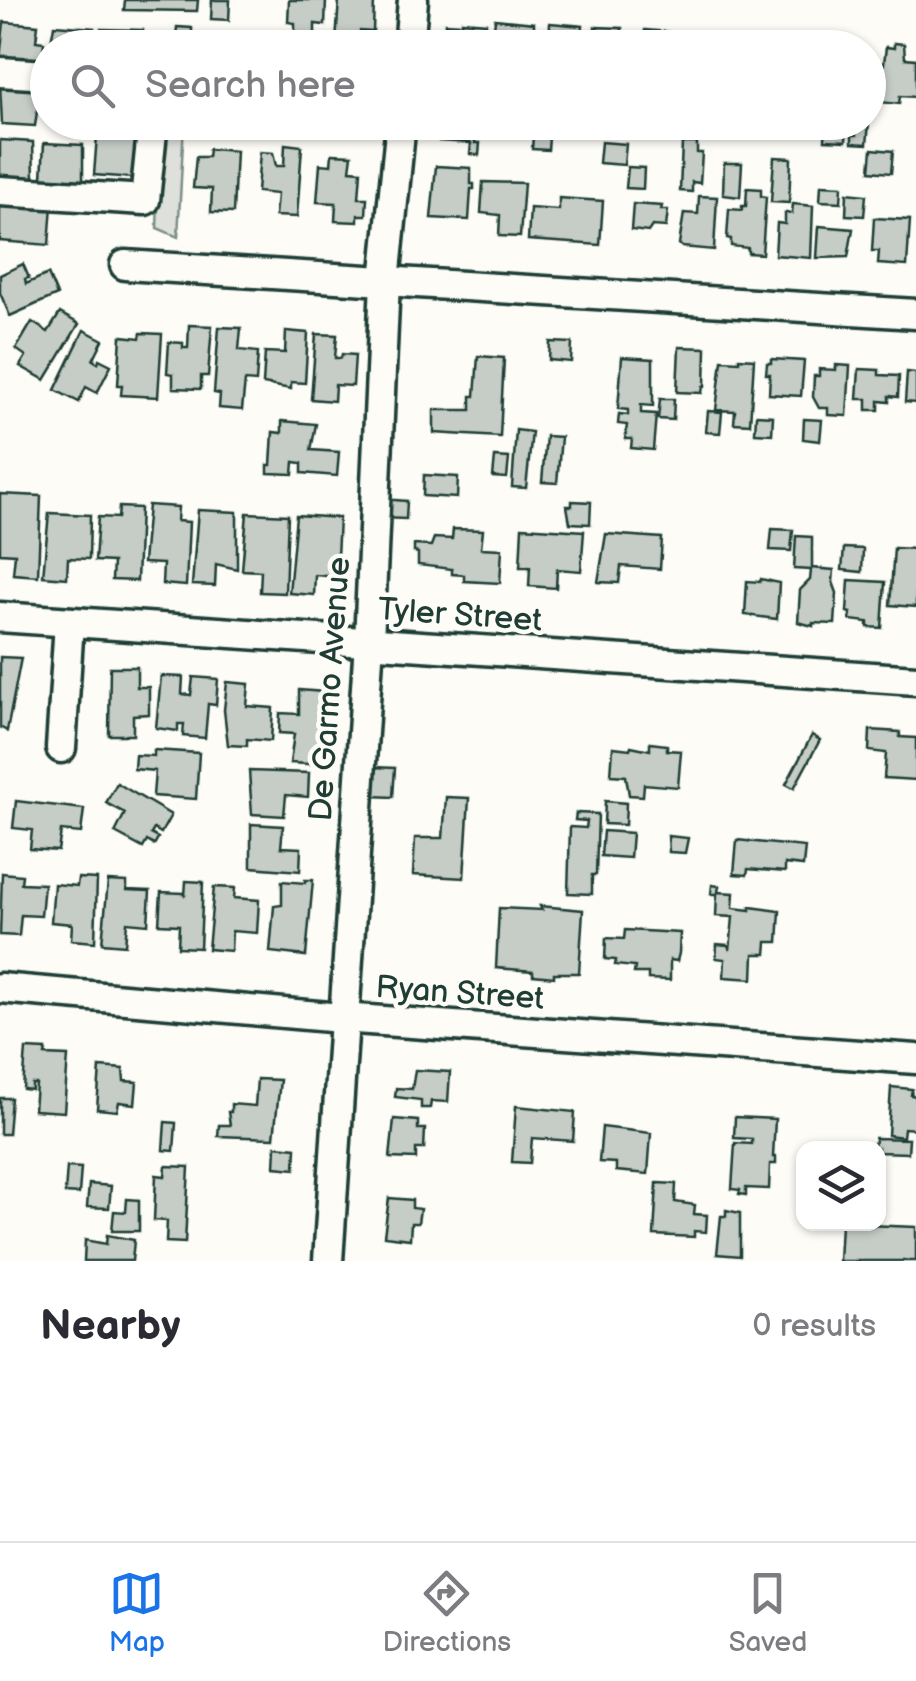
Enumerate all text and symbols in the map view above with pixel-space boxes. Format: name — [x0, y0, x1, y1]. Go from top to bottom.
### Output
search box — [30, 30, 886, 140]
icon: search — [65, 58, 120, 113]
text: Search here — [145, 63, 356, 108]
street label: De Garmo Avenue — [302, 556, 359, 823]
street label: Tyler Street — [377, 590, 543, 641]
street label: Ryan Street — [374, 968, 546, 1019]
map controls — [796, 1141, 886, 1231]
button: layers — [796, 1141, 886, 1231]
text: Nearby — [40, 1301, 180, 1352]
text: 0 results — [753, 1307, 876, 1346]
tab: Map — [109, 1566, 165, 1659]
tab: Directions — [382, 1566, 511, 1659]
tab: Saved — [729, 1566, 807, 1659]

